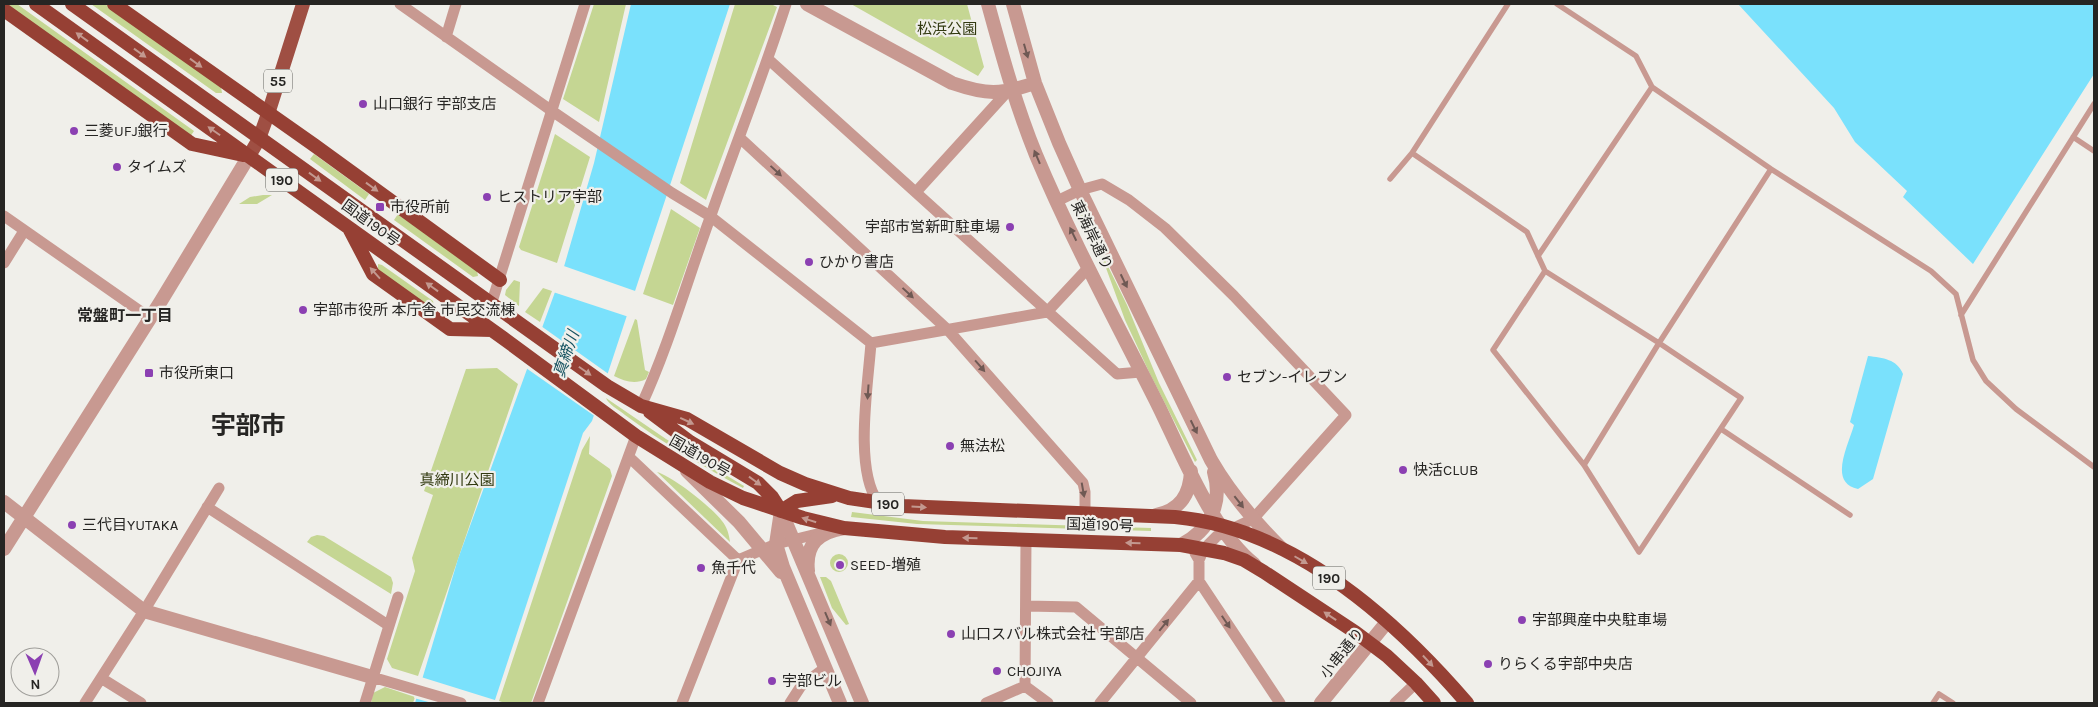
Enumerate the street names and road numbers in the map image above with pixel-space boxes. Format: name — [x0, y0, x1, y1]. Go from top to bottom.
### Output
road number: 55 — [264, 70, 292, 92]
road number: 190 — [266, 168, 298, 192]
street label: 国道190号 — [338, 196, 404, 250]
street label: 東海岸通り — [1067, 197, 1117, 273]
street label: 国道190号 — [666, 431, 734, 481]
road number: 190 — [872, 492, 904, 516]
street label: 国道190号 — [1066, 515, 1134, 535]
road number: 190 — [1313, 566, 1345, 590]
street label: 小串通り — [1316, 624, 1368, 682]

